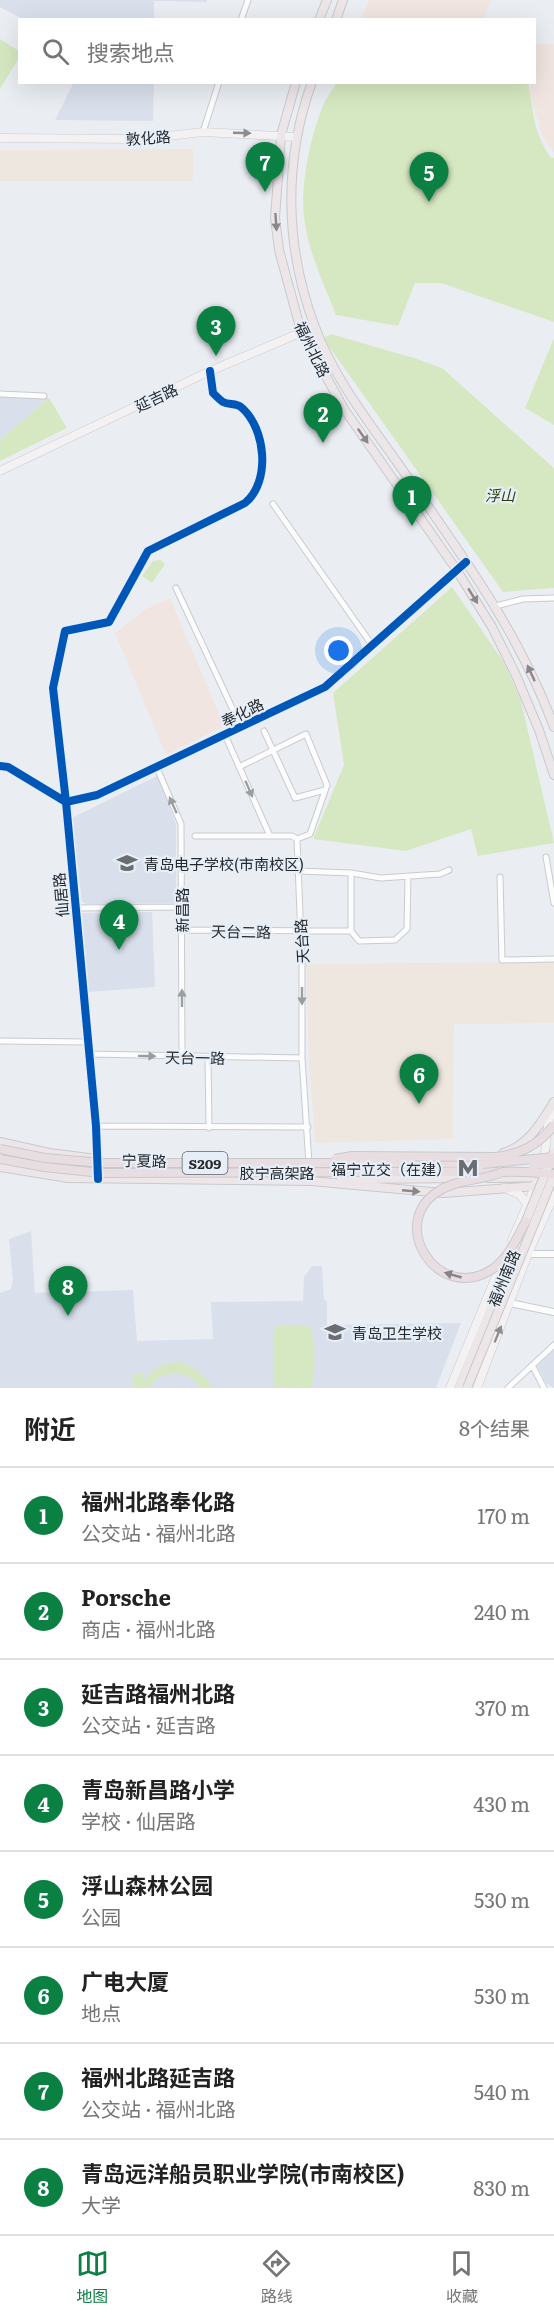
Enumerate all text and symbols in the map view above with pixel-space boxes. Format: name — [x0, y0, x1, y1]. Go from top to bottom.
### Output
search box — [18, 18, 536, 84]
icon: search — [39, 35, 72, 68]
text: 搜索地点 — [87, 35, 175, 68]
street label: 敦化路 — [125, 124, 171, 150]
one-way arrow — [232, 129, 251, 138]
pin: 7 — [246, 142, 284, 192]
pin: 5 — [410, 152, 448, 202]
one-way arrow — [271, 213, 281, 232]
pin: 3 — [196, 306, 236, 356]
street label: 福州北路 — [290, 317, 336, 381]
street label: 延吉路 — [131, 377, 181, 417]
pin: 2 — [304, 394, 342, 443]
one-way arrow — [357, 427, 369, 443]
pin: 1 — [392, 476, 432, 526]
park label: 浮山 — [485, 483, 516, 506]
one-way arrow — [468, 588, 479, 605]
your location — [324, 636, 353, 665]
one-way arrow — [527, 665, 536, 682]
street label: 奉化路 — [217, 692, 267, 732]
one-way arrow — [244, 780, 253, 797]
one-way arrow — [168, 795, 178, 813]
school or university icon: 青岛电子学校(市南校区) — [115, 851, 139, 875]
place label: 青岛电子学校(市南校区) — [144, 852, 304, 875]
street label: 仙居路 — [47, 872, 73, 918]
street label: 新昌路 — [170, 887, 193, 933]
pin: 4 — [100, 900, 138, 950]
street label: 天台路 — [288, 918, 314, 964]
street label: 天台二路 — [211, 919, 271, 943]
one-way arrow — [297, 987, 307, 1006]
one-way arrow — [177, 989, 187, 1008]
street label: 天台一路 — [165, 1045, 225, 1069]
one-way arrow — [137, 1051, 156, 1060]
pin: 6 — [400, 1054, 438, 1104]
street label: 宁夏路 — [121, 1148, 167, 1172]
road number: S209 — [182, 1152, 228, 1174]
metro station icon: 福宁立交（在建） — [456, 1156, 480, 1180]
place label: 福宁立交（在建） — [331, 1157, 451, 1180]
street label: 胶宁高架路 — [239, 1161, 315, 1184]
one-way arrow — [401, 1186, 420, 1195]
street label: 福州南路 — [481, 1246, 525, 1310]
pin: 8 — [48, 1266, 88, 1316]
one-way arrow — [444, 1270, 462, 1279]
school or university icon: 青岛卫生学校 — [323, 1320, 347, 1344]
place label: 青岛卫生学校 — [352, 1321, 442, 1344]
one-way arrow — [494, 1324, 504, 1342]
text: 附近 — [24, 1408, 76, 1447]
text: 8个结果 — [459, 1412, 530, 1442]
text: 福州北路奉化路 — [81, 1484, 235, 1517]
text: 1 — [39, 1500, 48, 1530]
text: 170 m — [477, 1500, 530, 1530]
text: 公交站 · 福州北路 — [81, 1517, 236, 1547]
text: Porsche — [81, 1580, 171, 1613]
text: 2 — [38, 1596, 49, 1626]
text: 240 m — [474, 1596, 530, 1626]
text: 商店 · 福州北路 — [81, 1613, 216, 1643]
text: 延吉路福州北路 — [81, 1676, 235, 1709]
text: 3 — [38, 1692, 49, 1722]
text: 370 m — [475, 1692, 530, 1722]
text: 公交站 · 延吉路 — [81, 1709, 216, 1739]
text: 青岛新昌路小学 — [81, 1772, 235, 1805]
text: 4 — [37, 1788, 50, 1818]
text: 430 m — [473, 1788, 530, 1818]
text: 学校 · 仙居路 — [81, 1805, 196, 1835]
text: 浮山森林公园 — [81, 1868, 213, 1901]
text: 5 — [38, 1884, 49, 1914]
text: 530 m — [474, 1884, 530, 1914]
text: 公园 — [81, 1901, 121, 1931]
text: 广电大厦 — [81, 1964, 169, 1997]
text: 6 — [38, 1980, 49, 2010]
text: 530 m — [474, 1980, 530, 2010]
text: 地点 — [81, 1997, 121, 2027]
text: 福州北路延吉路 — [81, 2060, 235, 2093]
text: 7 — [38, 2076, 49, 2106]
text: 540 m — [474, 2076, 530, 2106]
text: 公交站 · 福州北路 — [81, 2093, 236, 2123]
text: 青岛远洋船员职业学院(市南校区) — [81, 2156, 405, 2189]
text: 8 — [38, 2172, 49, 2202]
text: 830 m — [473, 2172, 530, 2202]
text: 大学 — [81, 2189, 121, 2219]
tab: 地图 — [76, 2247, 109, 2307]
tab: 路线 — [260, 2247, 293, 2307]
tab: 收藏 — [445, 2247, 478, 2307]

